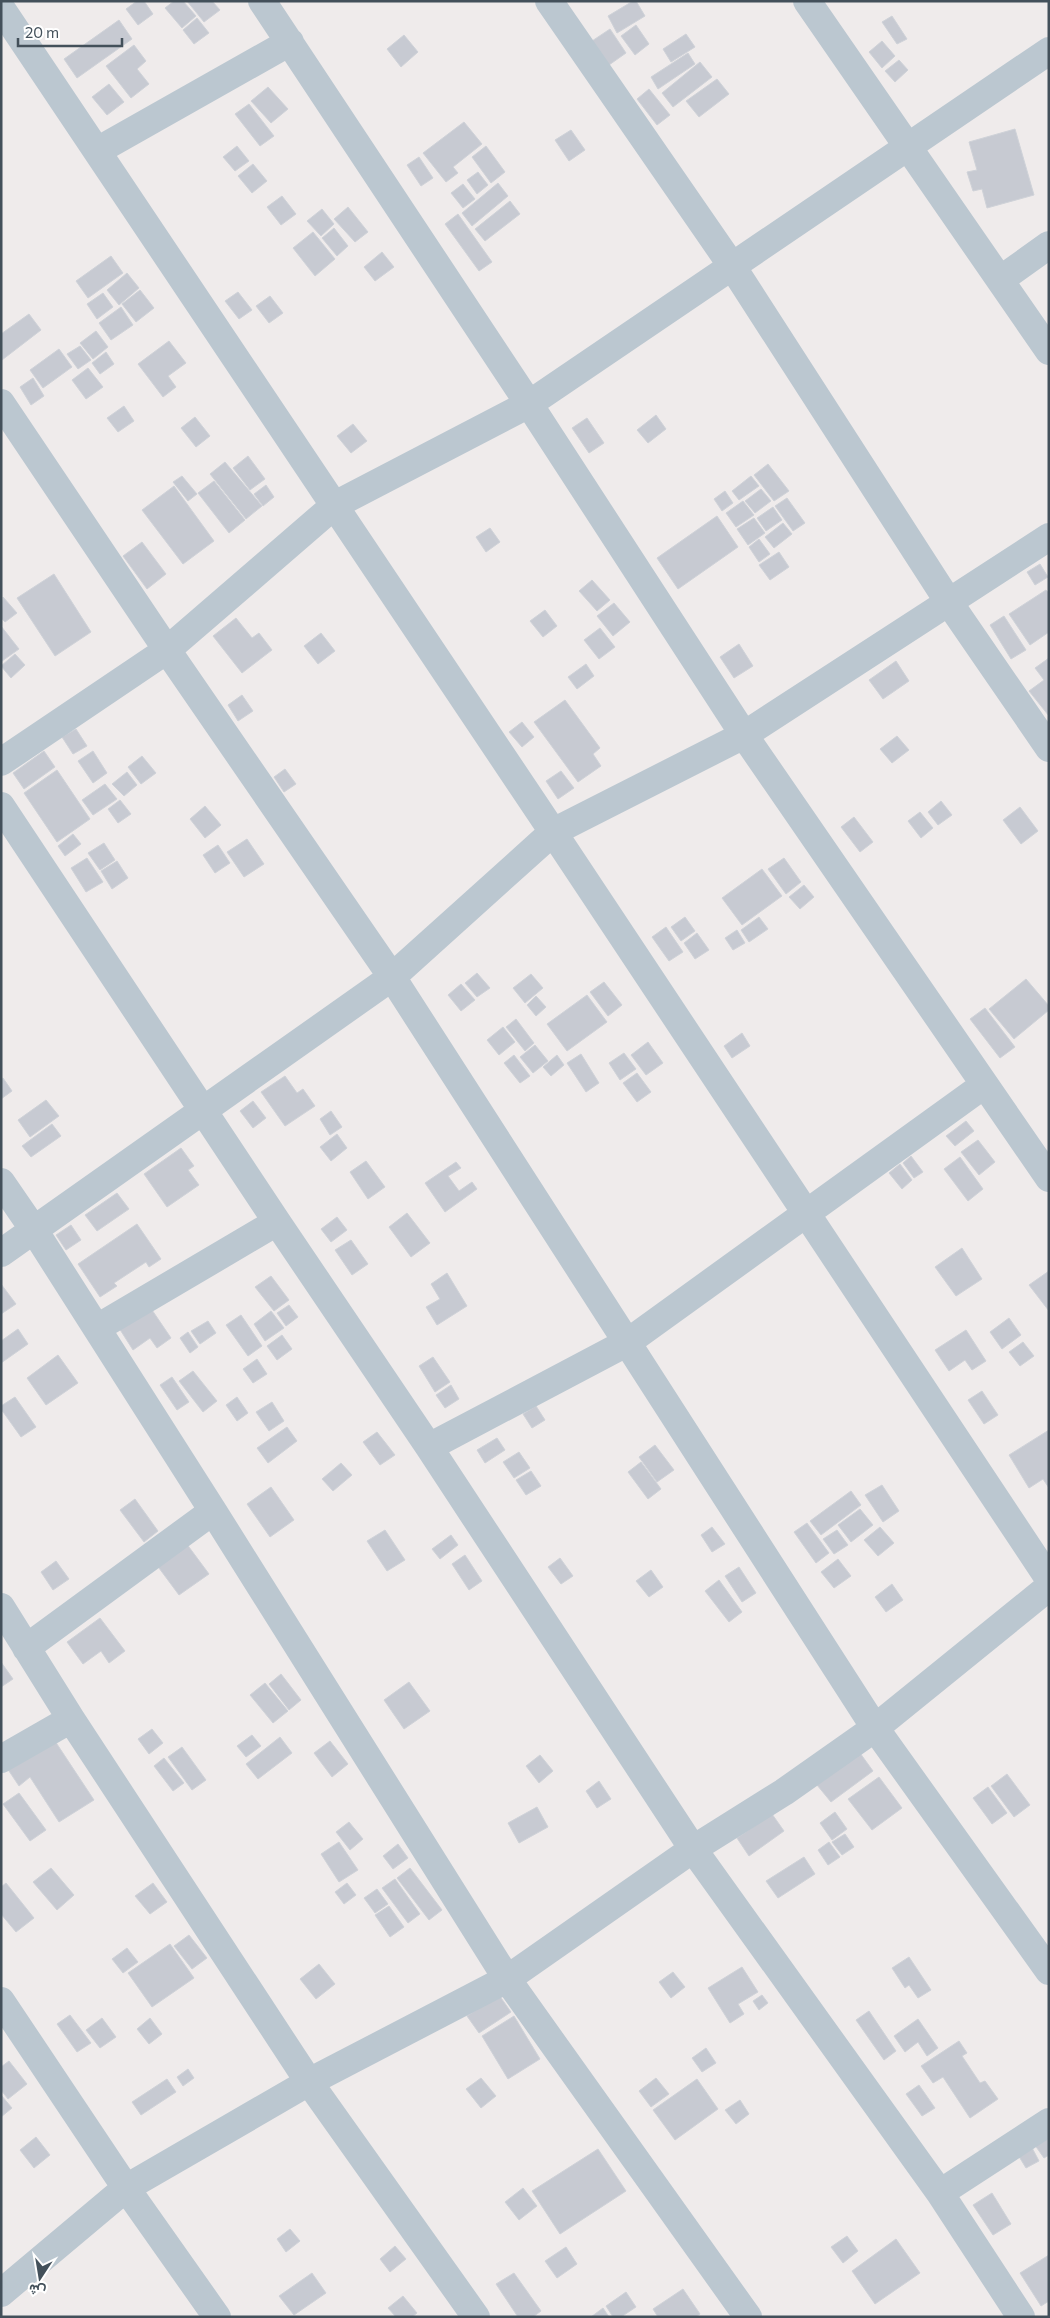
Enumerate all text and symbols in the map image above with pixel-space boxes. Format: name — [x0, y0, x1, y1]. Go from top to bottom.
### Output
scale bar — [18, 15, 121, 47]
text: 20 m — [25, 23, 59, 41]
north arrow — [15, 2253, 65, 2303]
text: ش — [27, 2280, 47, 2301]

